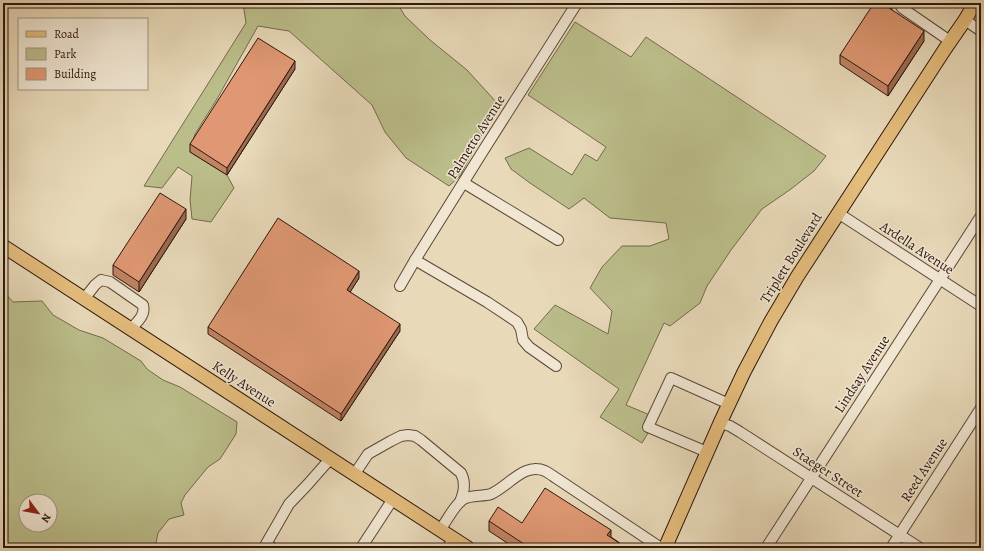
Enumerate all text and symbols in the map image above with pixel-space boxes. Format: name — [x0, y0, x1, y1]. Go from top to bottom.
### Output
legend — [18, 18, 148, 90]
text: Road — [54, 26, 80, 42]
text: Park — [54, 46, 77, 62]
text: Building — [54, 66, 96, 82]
street label: Palmetto Avenue — [443, 91, 509, 183]
street label: Triplett Boulevard — [756, 209, 827, 307]
street label: Ardella Avenue — [875, 216, 958, 279]
street label: Lindsay Avenue — [830, 332, 894, 416]
street label: Kelly Avenue — [209, 356, 279, 412]
street label: Reed Avenue — [896, 434, 952, 506]
street label: Staeger Street — [789, 442, 867, 502]
north arrow — [18, 493, 58, 533]
text: N — [38, 511, 55, 525]

